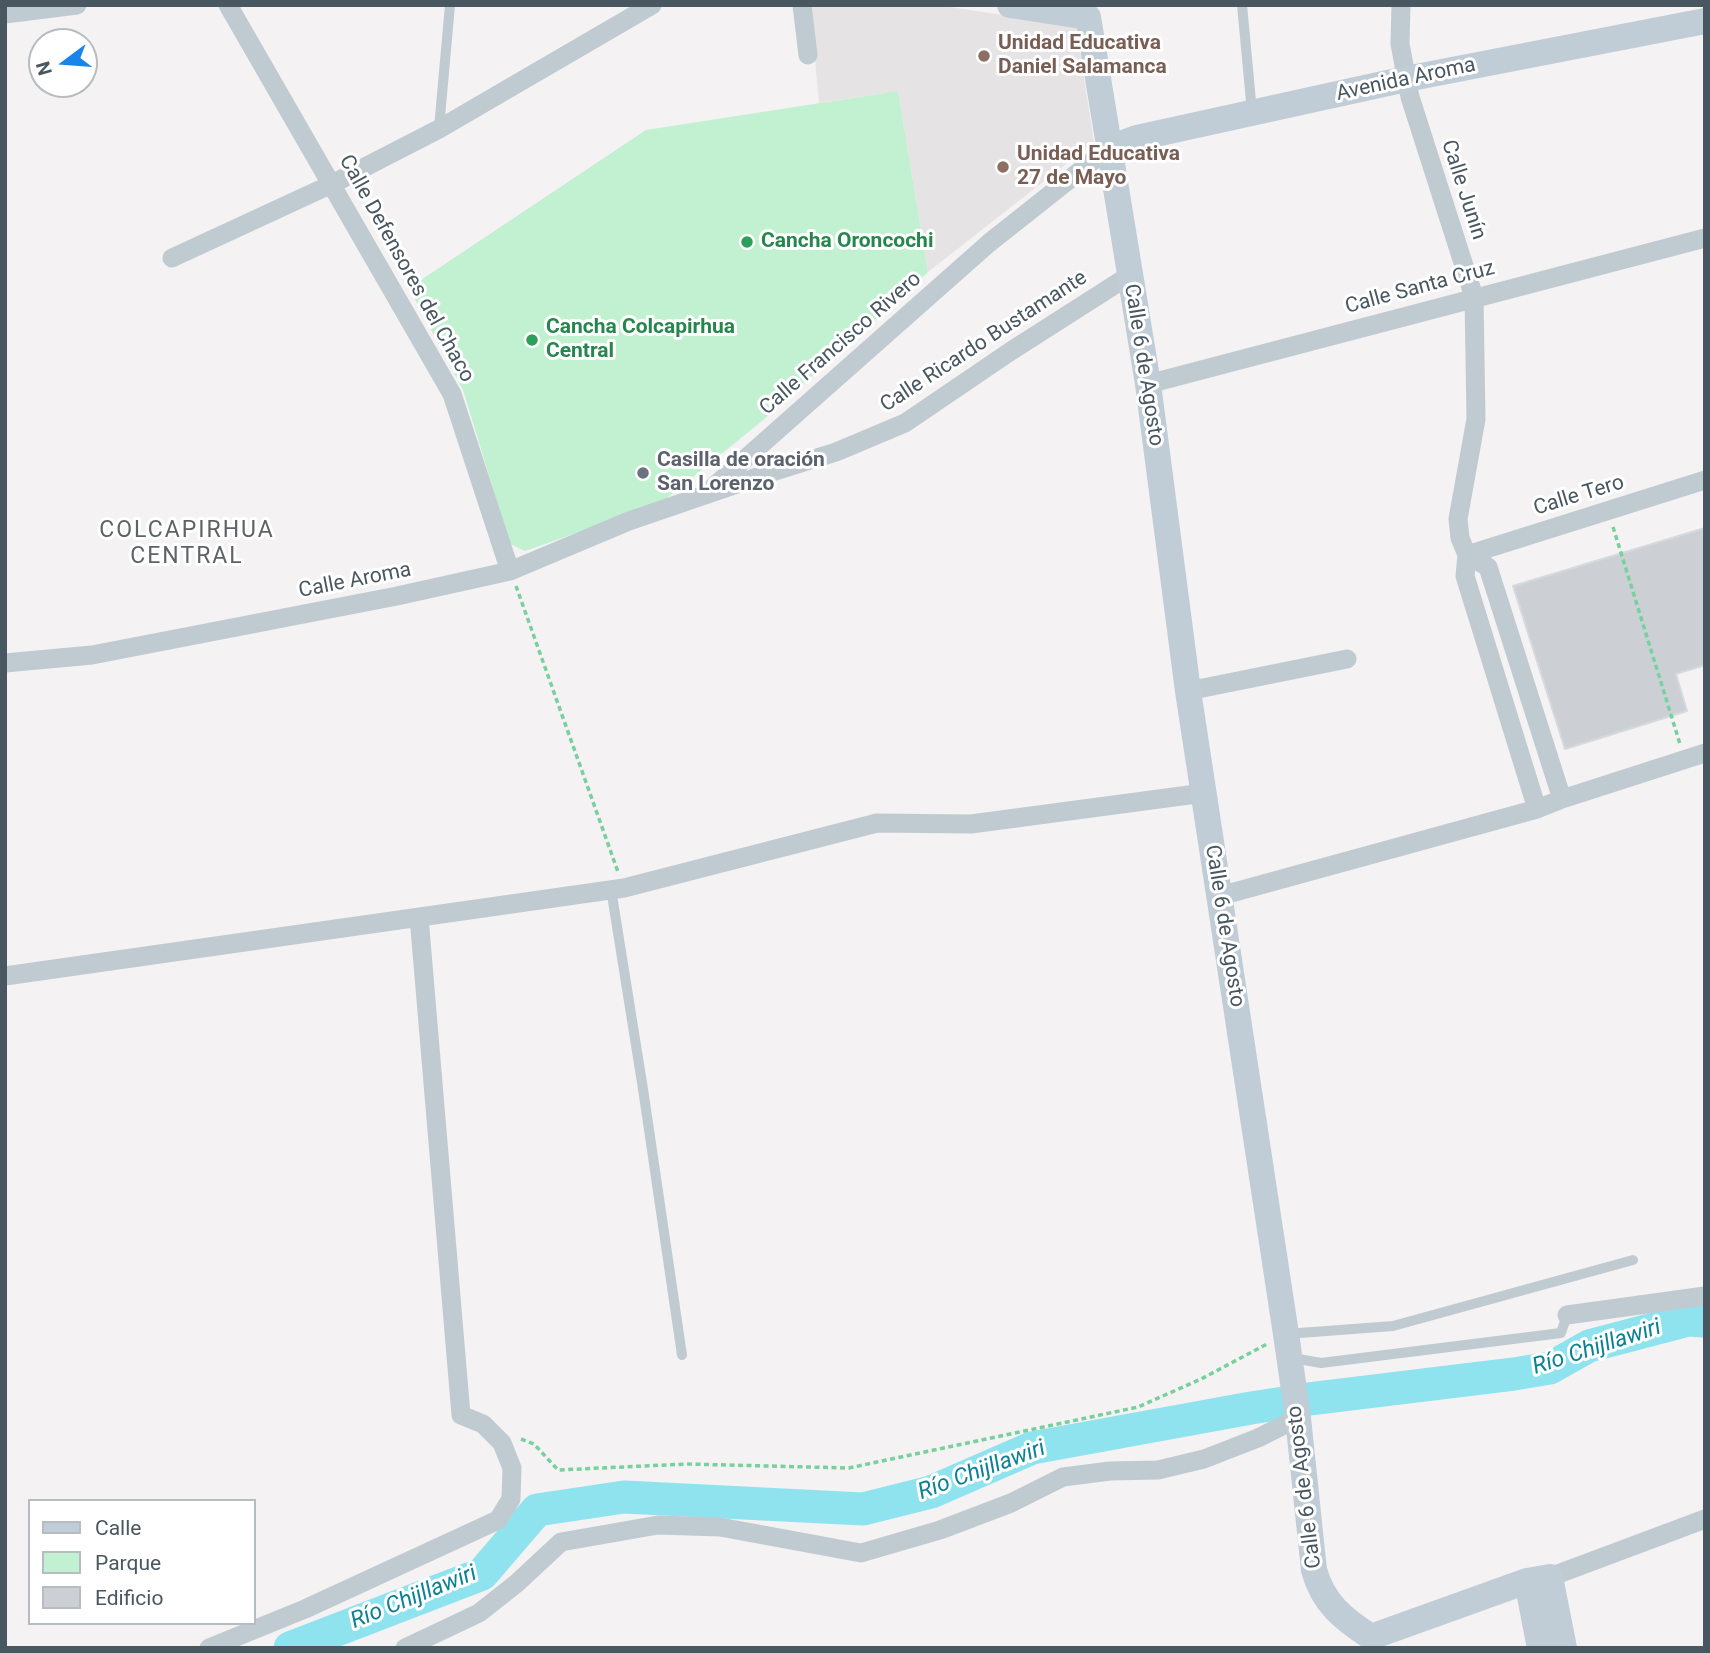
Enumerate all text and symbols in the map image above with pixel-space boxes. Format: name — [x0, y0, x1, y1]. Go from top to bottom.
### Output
north arrow — [28, 28, 98, 98]
place label: Unidad Educativa Daniel Salamanca — [998, 31, 1167, 81]
marker: Unidad Educativa Daniel Salamanca — [976, 48, 992, 64]
street label: Avenida Aroma — [1334, 53, 1478, 107]
text: N — [31, 59, 57, 78]
street label: Calle Junín — [1435, 137, 1491, 243]
place label: Unidad Educativa 27 de Mayo — [1017, 142, 1180, 192]
street label: Calle Defensores del Chaco — [333, 151, 479, 387]
marker: Unidad Educativa 27 de Mayo — [995, 159, 1011, 175]
place label: Cancha Oroncochi — [761, 229, 933, 255]
marker: Cancha Oroncochi — [739, 234, 755, 250]
street label: Calle Santa Cruz — [1343, 256, 1497, 320]
street label: Calle Ricardo Bustamante — [876, 266, 1092, 418]
street label: Calle Francisco Rivero — [755, 267, 927, 421]
street label: Calle 6 de Agosto — [1118, 282, 1168, 448]
place label: Cancha Colcapirhua Central — [546, 315, 735, 365]
marker: Cancha Colcapirhua Central — [524, 332, 540, 348]
place label: Casilla de oración San Lorenzo — [657, 448, 825, 498]
marker: Casilla de oración San Lorenzo — [635, 465, 651, 481]
street label: Calle Tero — [1531, 470, 1627, 522]
district label: COLCAPIRHUA CENTRAL — [101, 517, 273, 571]
street label: Calle Aroma — [297, 558, 413, 604]
street label: Calle 6 de Agosto — [1199, 843, 1249, 1009]
water label: Río Chijllawiri — [1529, 1314, 1665, 1382]
street label: Calle 6 de Agosto — [1283, 1404, 1327, 1570]
water label: Río Chijllawiri — [915, 1435, 1049, 1507]
legend — [28, 1499, 256, 1625]
text: Calle — [95, 1516, 141, 1540]
text: Parque — [95, 1551, 161, 1575]
water label: Río Chijllawiri — [347, 1560, 481, 1636]
text: Edificio — [95, 1586, 163, 1610]

